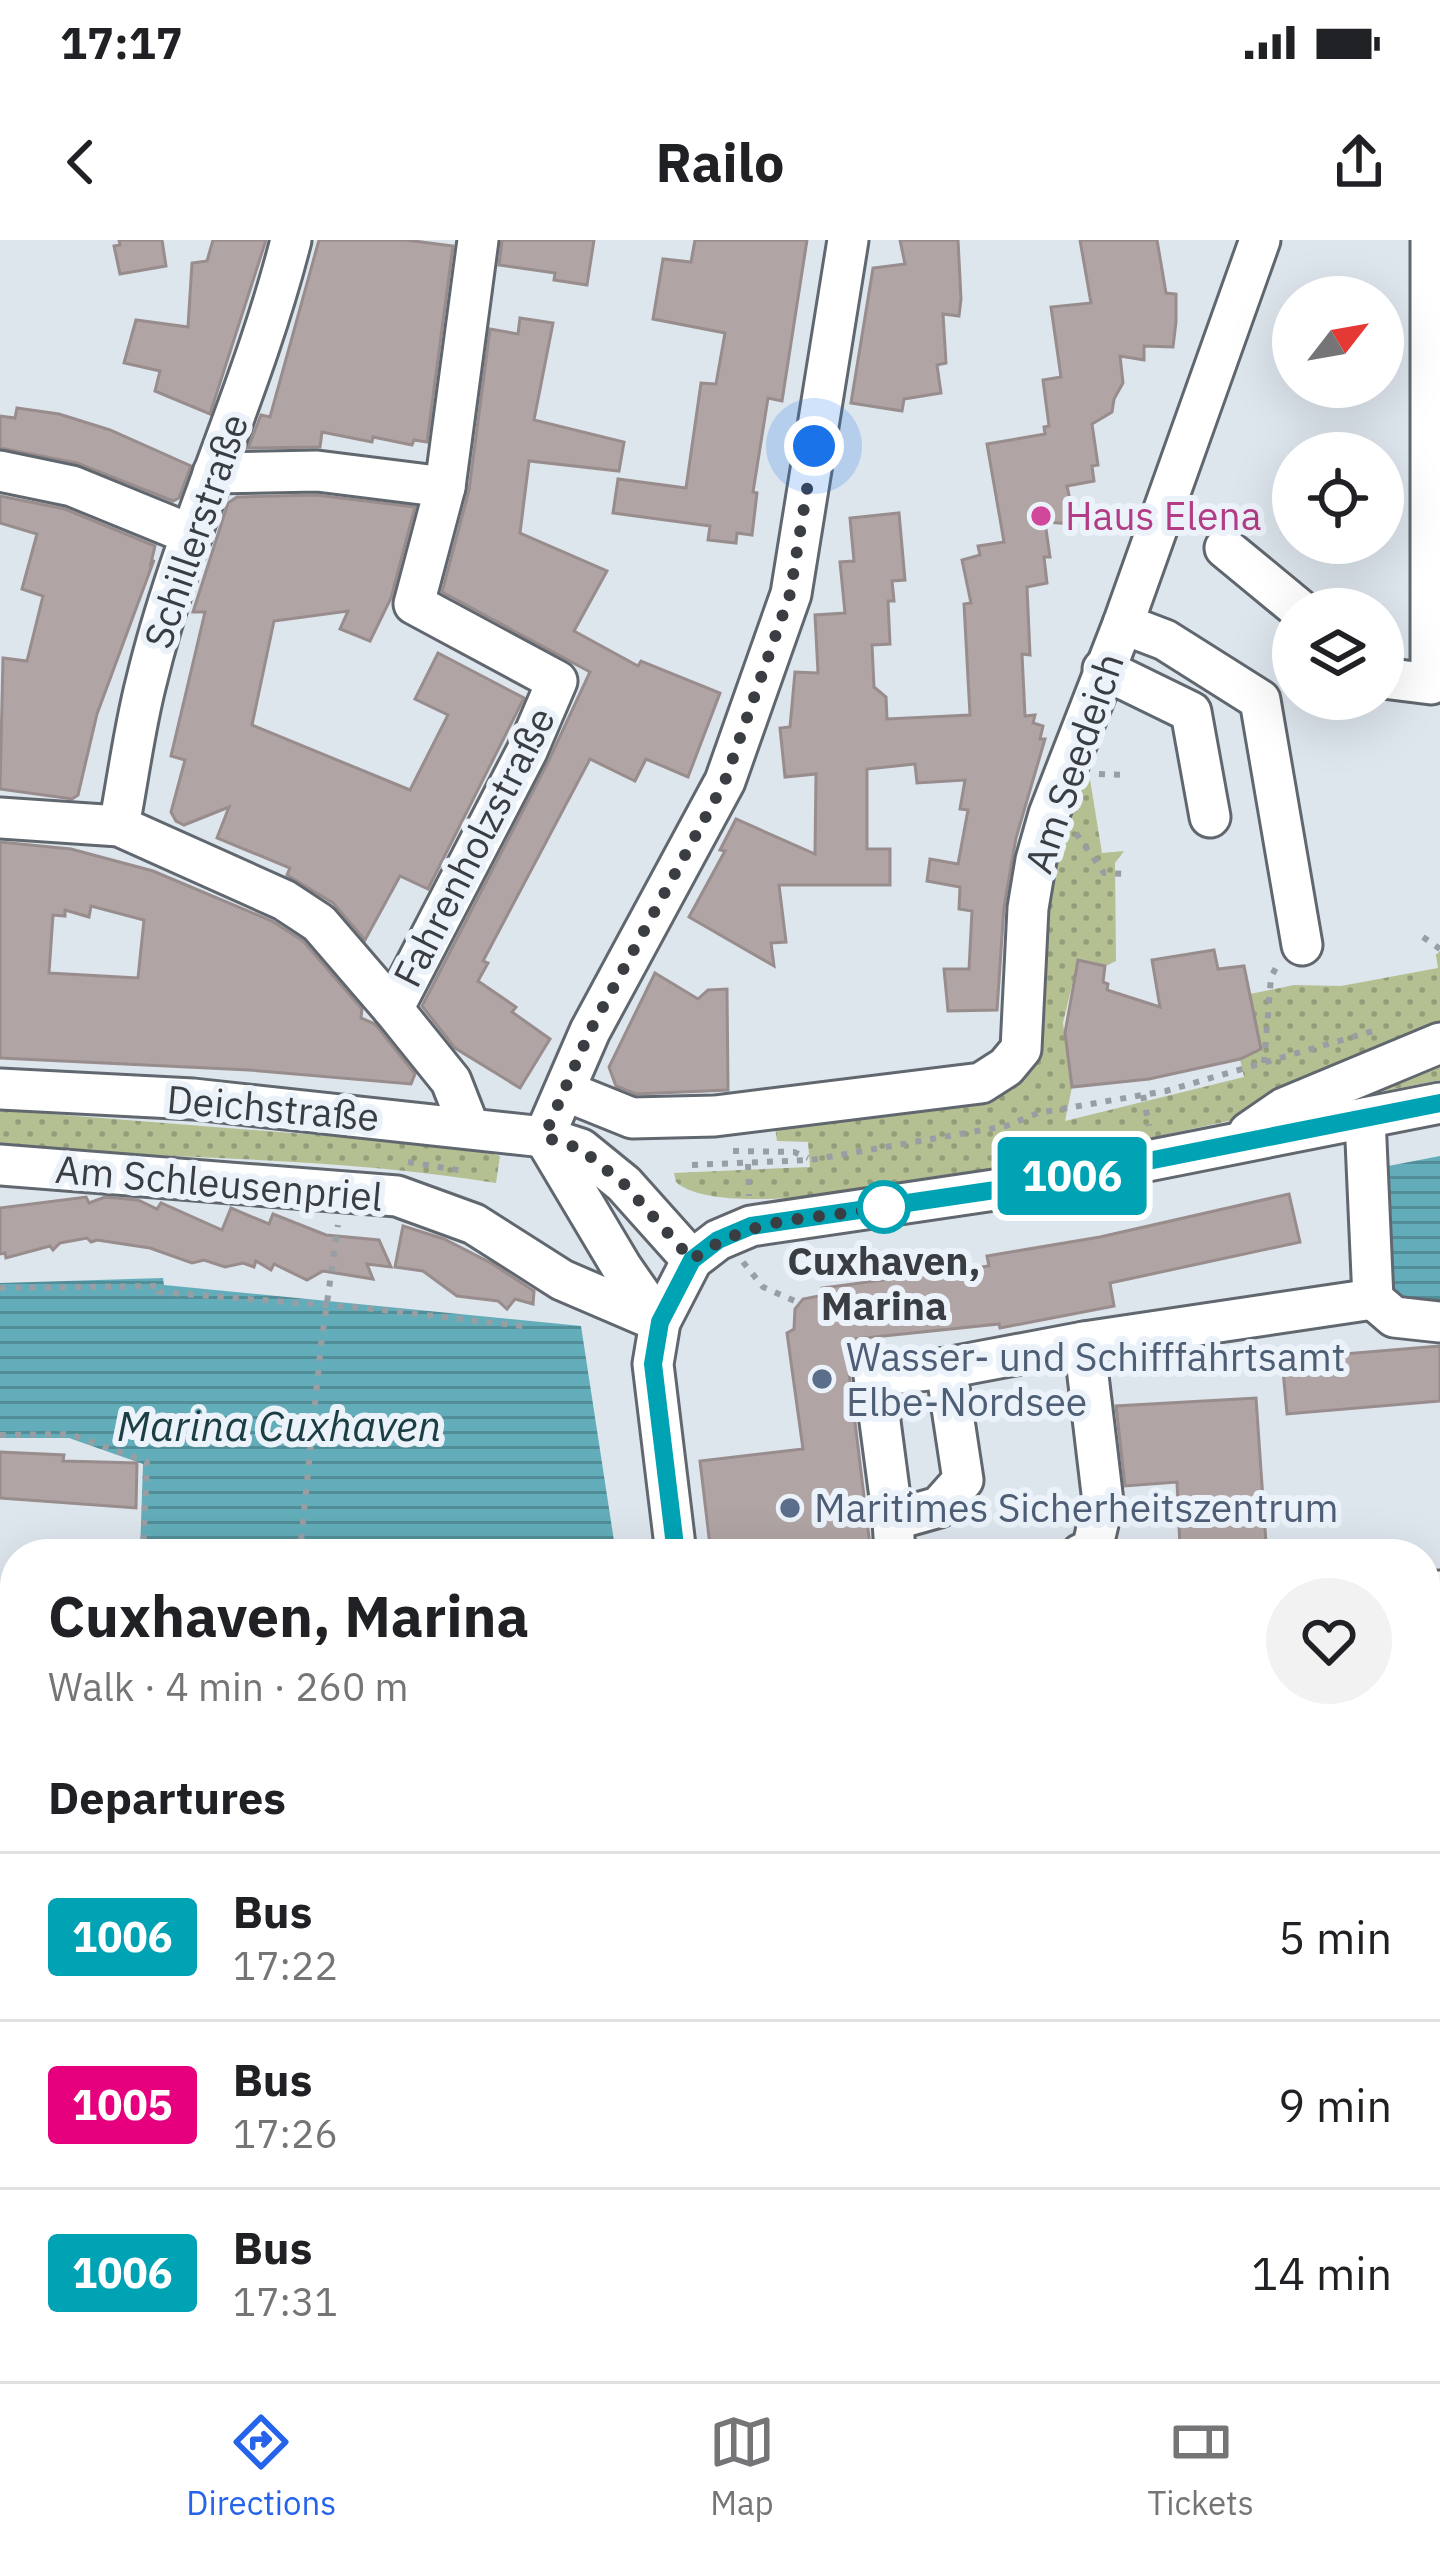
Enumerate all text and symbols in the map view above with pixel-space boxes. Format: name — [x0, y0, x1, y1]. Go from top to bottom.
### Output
text: 17:17 — [60, 13, 183, 71]
text: Railo — [656, 127, 784, 197]
icon: back — [48, 129, 114, 195]
icon: share — [1326, 129, 1392, 195]
north arrow — [1272, 276, 1404, 408]
map controls — [1272, 276, 1404, 720]
street label: Schillerstraße — [132, 407, 259, 655]
your location — [784, 416, 844, 476]
button: locate — [1272, 432, 1404, 564]
place label: Haus Elena — [1065, 490, 1261, 541]
marker: Haus Elena — [1028, 503, 1054, 529]
button: layers — [1272, 588, 1404, 720]
street label: Am Seedeich — [1012, 646, 1135, 880]
street label: Fahrenholzstraße — [381, 698, 566, 995]
street label: Deichstraße — [165, 1073, 381, 1142]
line badge: 1006 — [988, 1137, 1156, 1215]
street label: Am Schleusenpriel — [53, 1143, 385, 1222]
text: 1006 — [1022, 1148, 1122, 1203]
marker: Cuxhaven, Marina — [859, 1182, 909, 1232]
place label: Cuxhaven, Marina — [787, 1235, 981, 1331]
place label: Wasser- und Schifffahrtsamt Elbe-Nordsee — [846, 1331, 1346, 1427]
marker: Wasser- und Schifffahrtsamt Elbe-Nordsee — [809, 1366, 835, 1392]
water label: Marina Cuxhaven — [117, 1398, 441, 1453]
place label: Maritimes Sicherheitszentrum — [814, 1482, 1339, 1533]
marker: Maritimes Sicherheitszentrum — [777, 1495, 803, 1521]
button: heart — [1266, 1578, 1392, 1704]
text: Cuxhaven, Marina — [48, 1579, 529, 1653]
text: Walk · 4 min · 260 m — [48, 1661, 409, 1712]
text: Departures — [48, 1768, 286, 1826]
text: Bus — [233, 1882, 312, 1940]
text: 5 min — [1278, 1908, 1392, 1966]
text: 1006 — [72, 1909, 173, 1964]
text: 17:22 — [233, 1940, 338, 1991]
text: Bus — [233, 2050, 312, 2108]
text: 9 min — [1278, 2076, 1392, 2134]
text: 1005 — [72, 2077, 173, 2132]
text: 17:26 — [233, 2108, 338, 2159]
text: Bus — [233, 2218, 312, 2276]
text: 14 min — [1251, 2244, 1392, 2302]
text: 1006 — [72, 2245, 173, 2300]
text: 17:31 — [233, 2276, 338, 2327]
tab: Directions — [186, 2409, 336, 2524]
tab: Map — [709, 2409, 775, 2524]
tab: Tickets — [1147, 2409, 1254, 2524]

